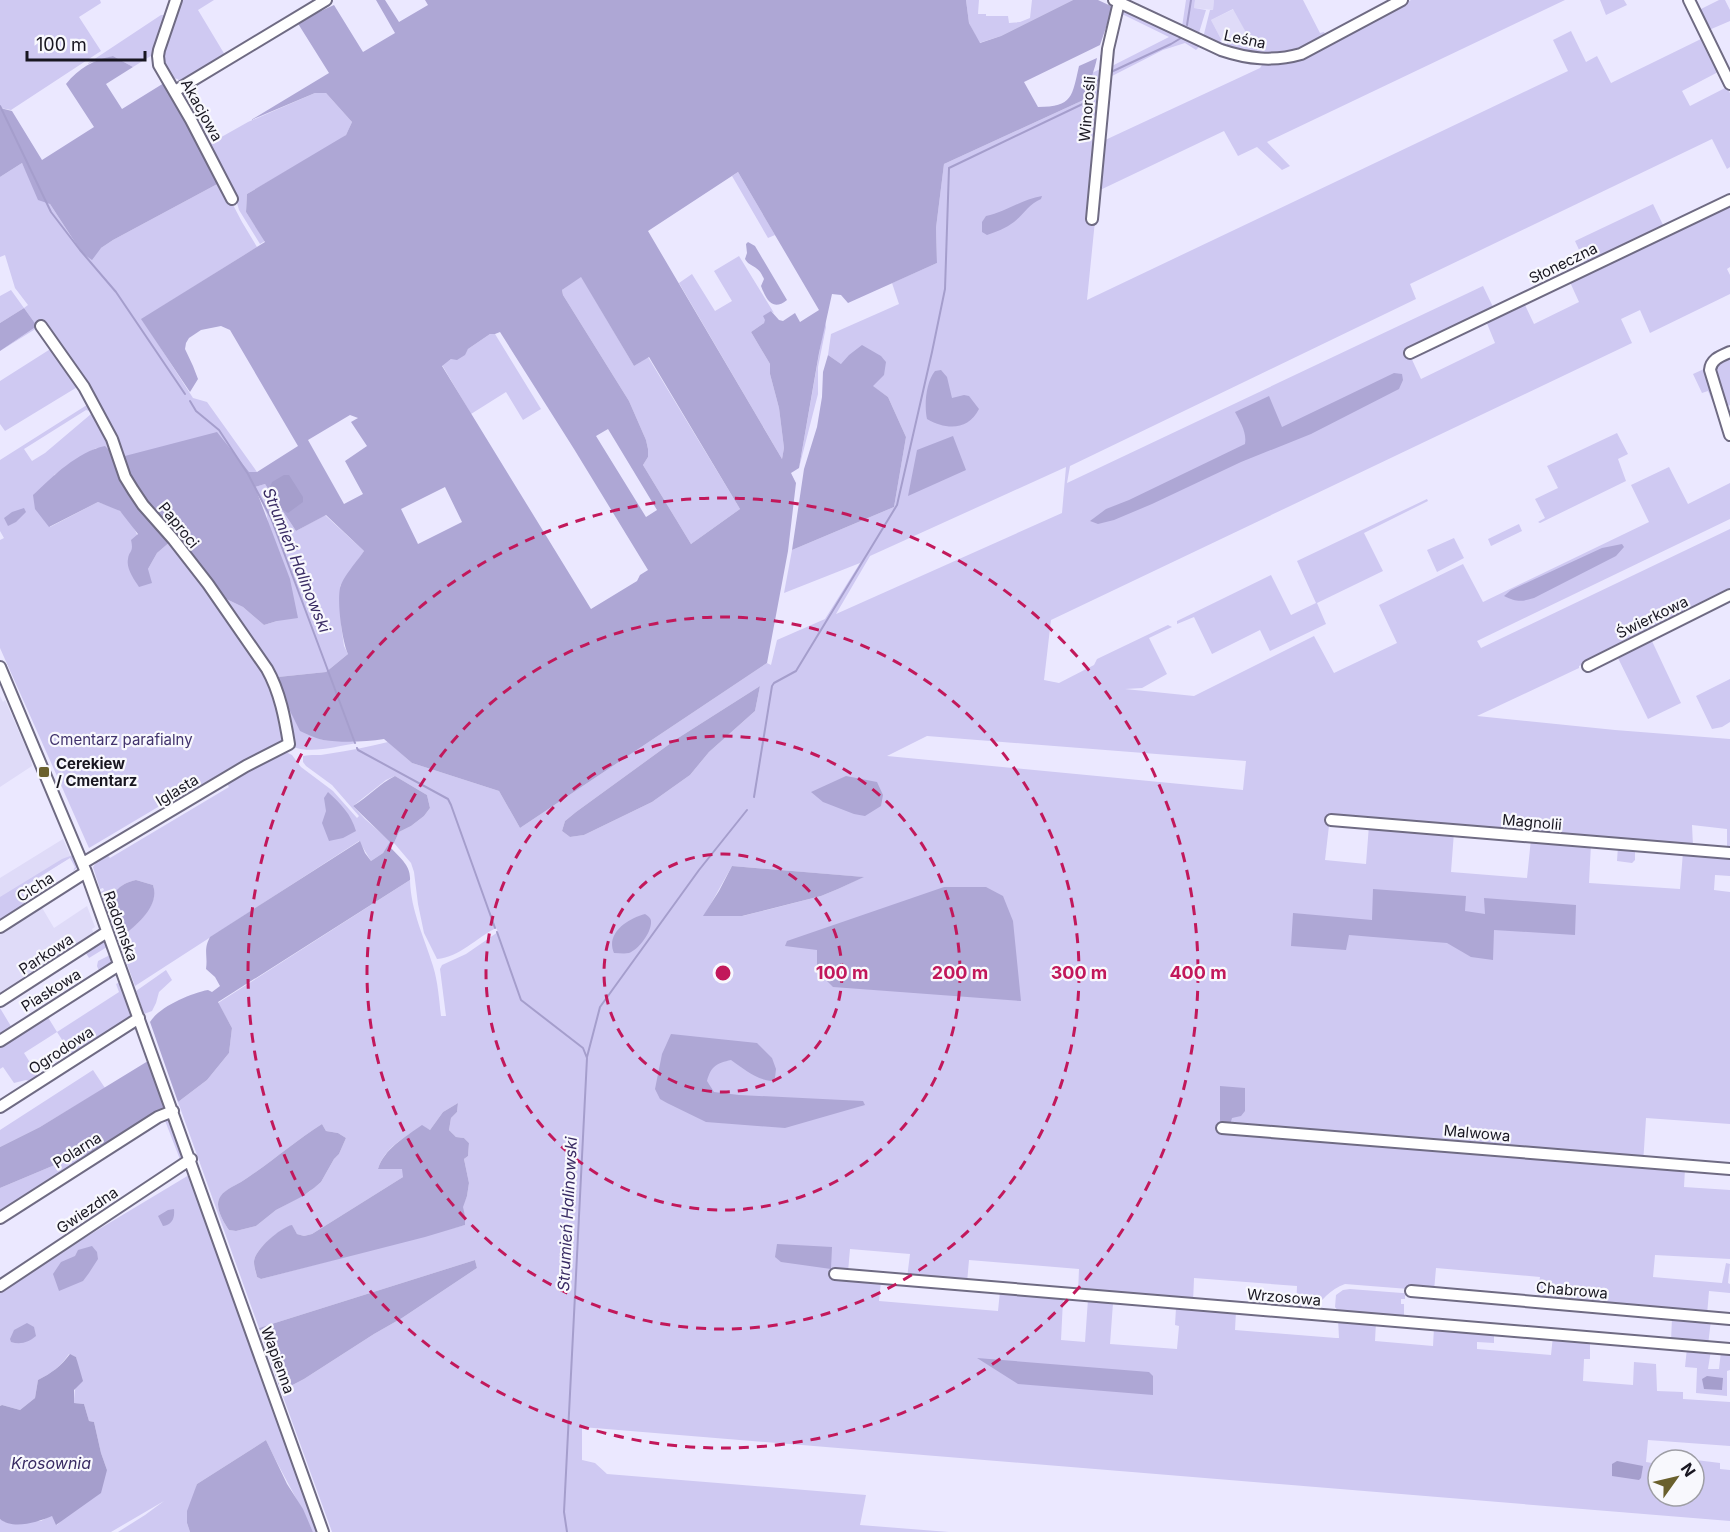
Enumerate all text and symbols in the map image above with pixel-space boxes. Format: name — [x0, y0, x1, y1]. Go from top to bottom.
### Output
scale bar — [27, 24, 146, 62]
street label: Leśna — [1222, 25, 1268, 53]
text: 100 m — [36, 34, 87, 55]
street label: Akacjowa — [177, 75, 227, 145]
street label: Winorośli — [1075, 75, 1099, 143]
street label: Słoneczna — [1526, 238, 1600, 288]
water label: Strumień Halinowski — [259, 485, 336, 636]
street label: Paproci — [155, 498, 203, 552]
street label: Świerkowa — [1613, 591, 1691, 643]
park label: Cmentarz parafialny — [49, 730, 193, 749]
place label: Cerekiew / Cmentarz — [56, 754, 137, 790]
marker: Cerekiew / Cmentarz — [37, 765, 51, 779]
street label: Iglasta — [152, 770, 202, 810]
street label: Magnolii — [1501, 810, 1563, 834]
street label: Cicha — [13, 868, 57, 906]
street label: Radomska — [99, 888, 143, 964]
street label: Parkowa — [15, 929, 77, 979]
text: 100 m — [816, 962, 868, 983]
text: 200 m — [932, 962, 988, 983]
text: 300 m — [1051, 962, 1107, 983]
text: 400 m — [1169, 962, 1227, 983]
centre of rings — [713, 963, 733, 983]
street label: Piaskowa — [18, 964, 84, 1016]
street label: Ogrodowa — [25, 1022, 97, 1078]
street label: Malwowa — [1443, 1121, 1511, 1145]
street label: Polarna — [49, 1128, 105, 1172]
water label: Strumień Halinowski — [553, 1135, 581, 1292]
street label: Gwiezdna — [53, 1183, 121, 1237]
street label: Chabrowa — [1535, 1277, 1609, 1303]
street label: Wrzosowa — [1246, 1284, 1322, 1310]
street label: Wapienna — [257, 1324, 299, 1396]
north arrow — [1646, 1448, 1706, 1508]
water label: Krosownia — [11, 1453, 91, 1473]
text: N — [1677, 1459, 1700, 1480]

